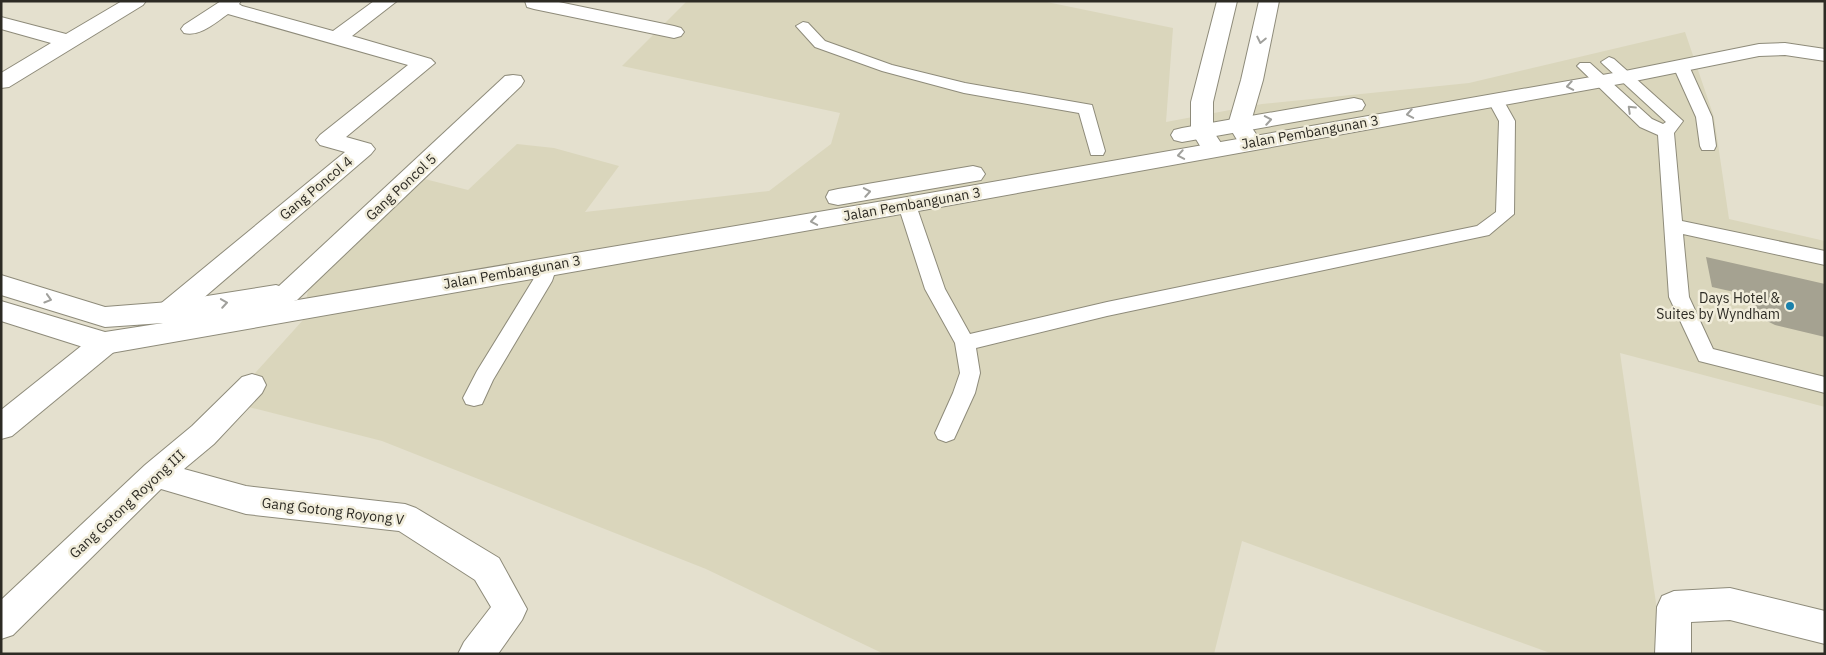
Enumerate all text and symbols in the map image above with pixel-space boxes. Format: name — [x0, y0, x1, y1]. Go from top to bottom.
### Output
one-way arrow — [1256, 36, 1267, 45]
one-way arrow — [1565, 80, 1573, 91]
one-way arrow — [1628, 106, 1637, 115]
one-way arrow — [1405, 109, 1414, 119]
street label: Jalan Pembangunan 3 — [1240, 111, 1380, 153]
one-way arrow — [1264, 115, 1273, 125]
one-way arrow — [1176, 149, 1185, 159]
street label: Gang Poncol 5 — [362, 150, 440, 224]
street label: Gang Poncol 4 — [276, 152, 356, 224]
street label: Jalan Pembangunan 3 — [842, 183, 982, 225]
one-way arrow — [863, 188, 872, 198]
one-way arrow — [810, 215, 819, 225]
street label: Jalan Pembangunan 3 — [442, 251, 582, 293]
place label: Days Hotel & Suites by Wyndham — [1656, 289, 1780, 323]
one-way arrow — [43, 293, 51, 303]
one-way arrow — [221, 298, 229, 309]
marker: Days Hotel & Suites by Wyndham — [1784, 300, 1796, 312]
street label: Gang Gotong Royong III — [65, 446, 189, 562]
street label: Gang Gotong Royong V — [261, 493, 406, 529]

